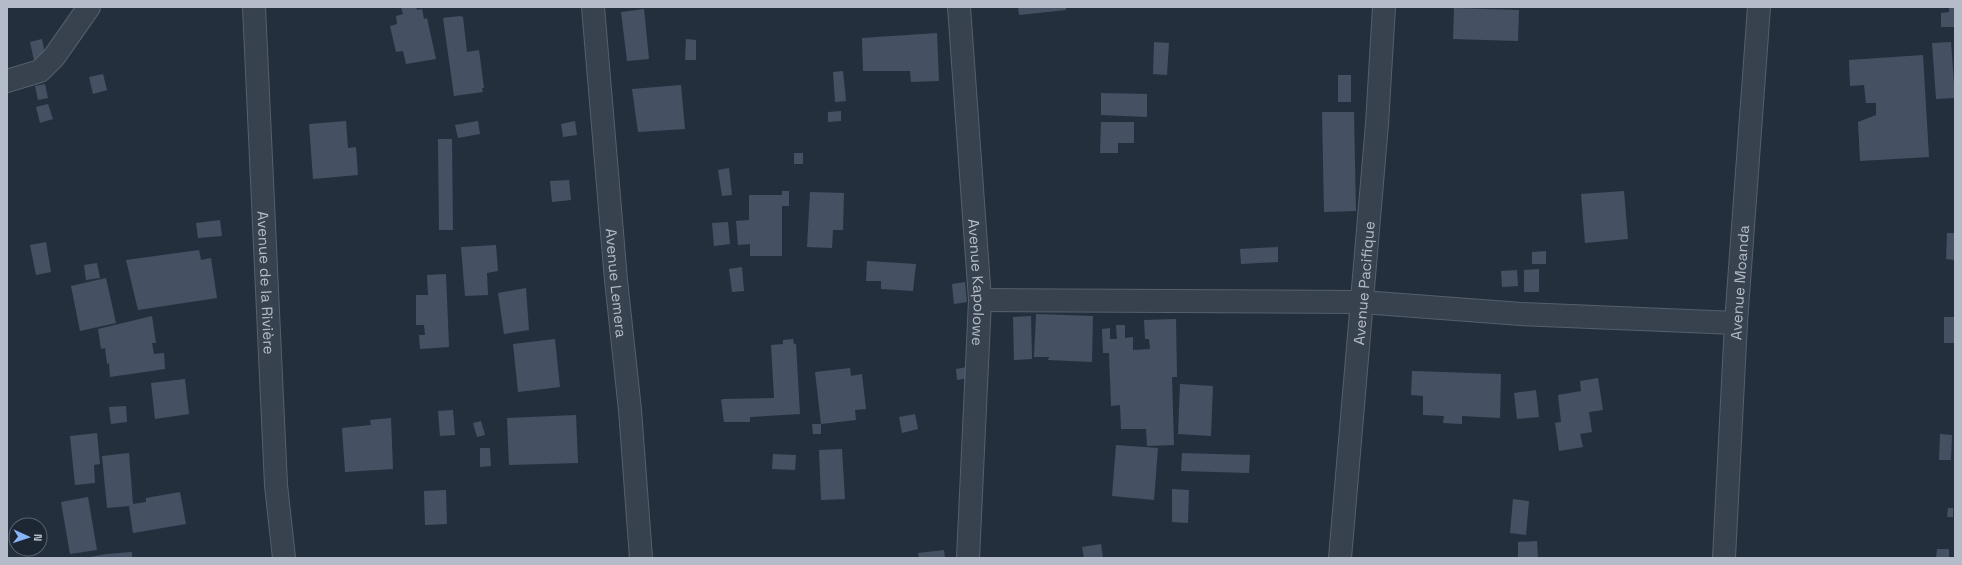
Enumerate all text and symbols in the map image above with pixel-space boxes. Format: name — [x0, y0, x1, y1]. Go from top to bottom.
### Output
street label: Avenue de la Rivière — [254, 211, 279, 355]
street label: Avenue Kapolowe — [965, 218, 990, 346]
street label: Avenue Pacifique — [1349, 220, 1378, 346]
street label: Avenue Moanda — [1726, 224, 1753, 340]
street label: Avenue Lemera — [602, 228, 632, 339]
north arrow — [8, 517, 48, 557]
text: N — [31, 533, 45, 542]

